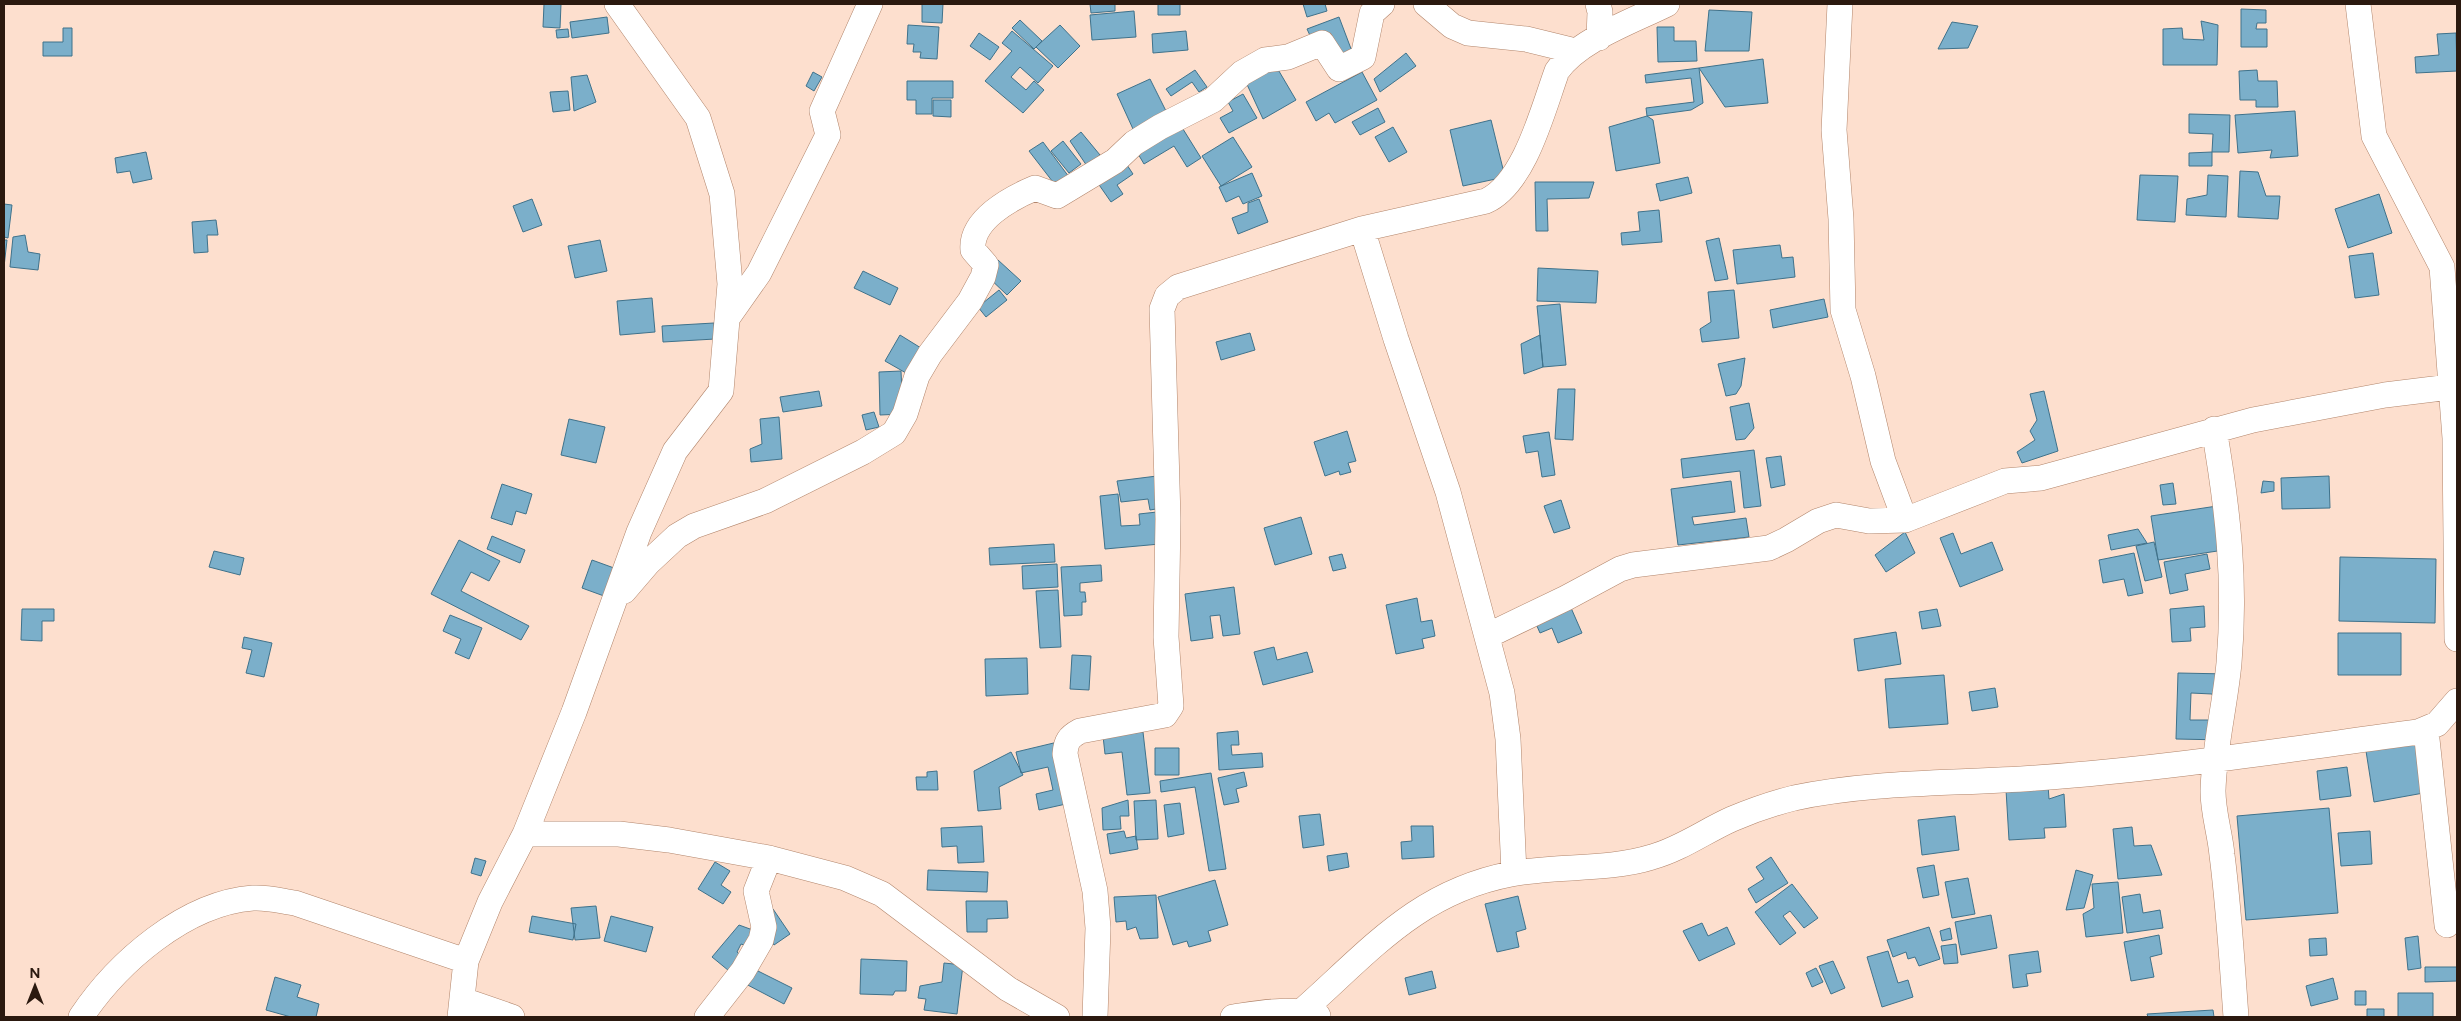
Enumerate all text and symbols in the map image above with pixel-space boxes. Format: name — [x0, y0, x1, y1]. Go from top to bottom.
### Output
north arrow — [10, 961, 60, 1011]
text: N — [30, 965, 40, 982]

